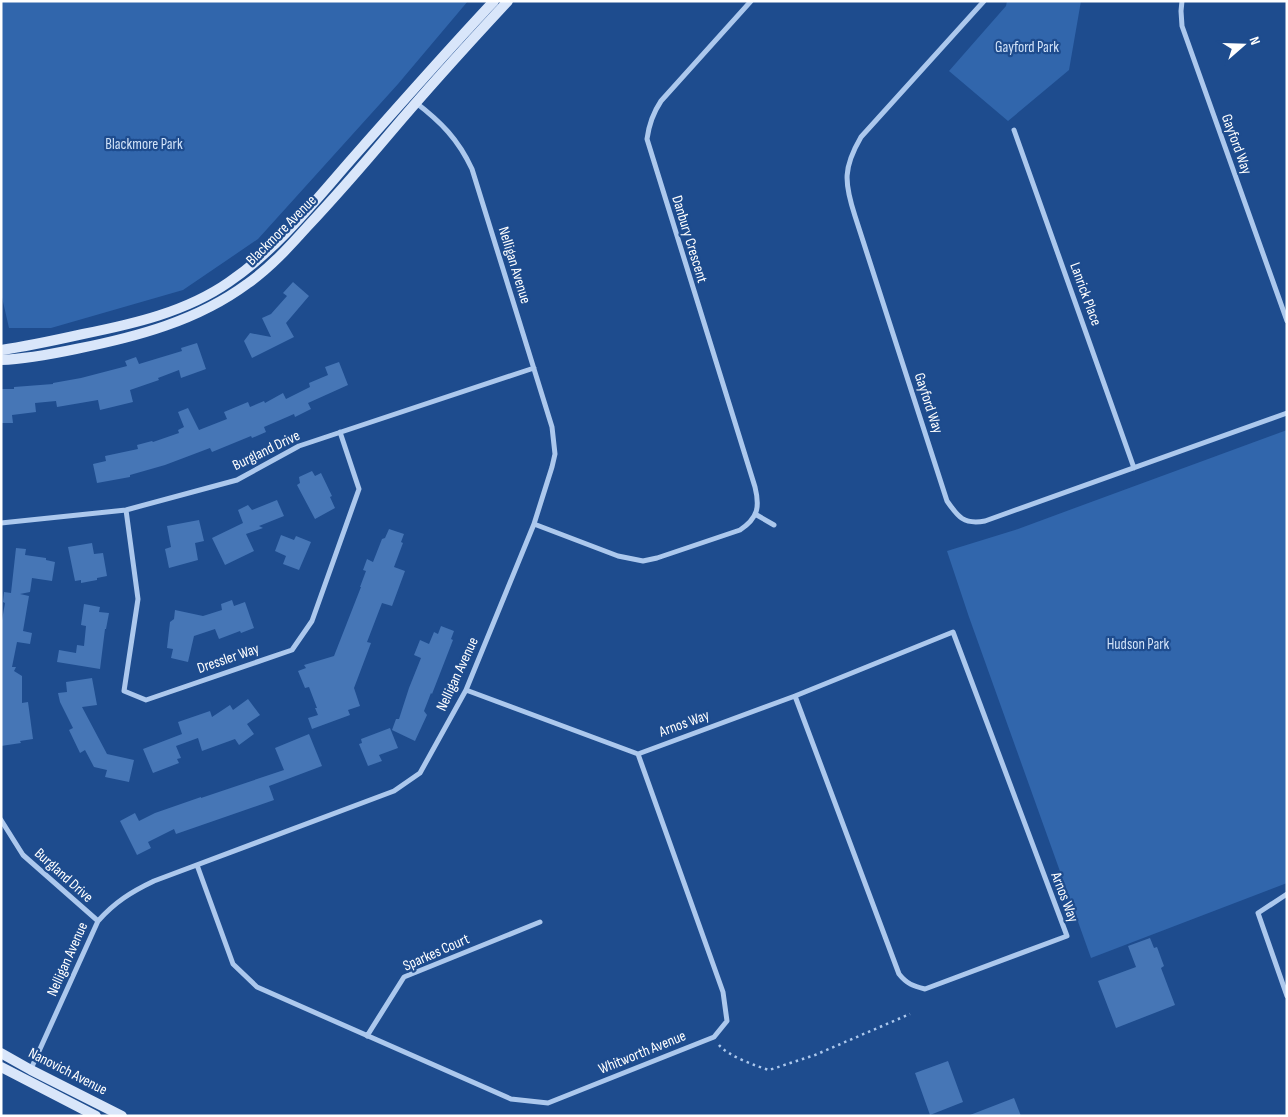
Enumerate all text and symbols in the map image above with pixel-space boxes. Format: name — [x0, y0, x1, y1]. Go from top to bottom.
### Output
north arrow — [1218, 20, 1268, 70]
text: N — [1245, 34, 1264, 47]
park label: Gayford Park — [995, 38, 1059, 57]
street label: Gayford Way — [1217, 111, 1256, 177]
park label: Blackmore Park — [105, 135, 183, 154]
street label: Blackmore Avenue — [242, 191, 321, 270]
street label: Danbury Crescent — [667, 193, 712, 286]
street label: Nelligan Avenue — [494, 224, 535, 306]
street label: Lanrick Place — [1065, 260, 1106, 328]
street label: Gayford Way — [910, 370, 947, 436]
street label: Burgland Drive — [229, 426, 303, 475]
street label: Nelligan Avenue — [432, 634, 483, 714]
park label: Hudson Park — [1107, 635, 1170, 654]
street label: Dressler Way — [195, 639, 262, 678]
street label: Arnos Way — [655, 706, 712, 742]
street label: Burgland Drive — [30, 844, 97, 907]
street label: Arnos Way — [1046, 868, 1083, 925]
street label: Nelligan Avenue — [43, 919, 92, 999]
street label: Sparkes Court — [400, 929, 473, 976]
street label: Whitworth Avenue — [596, 1026, 689, 1079]
street label: Nanovich Avenue — [25, 1043, 110, 1099]

